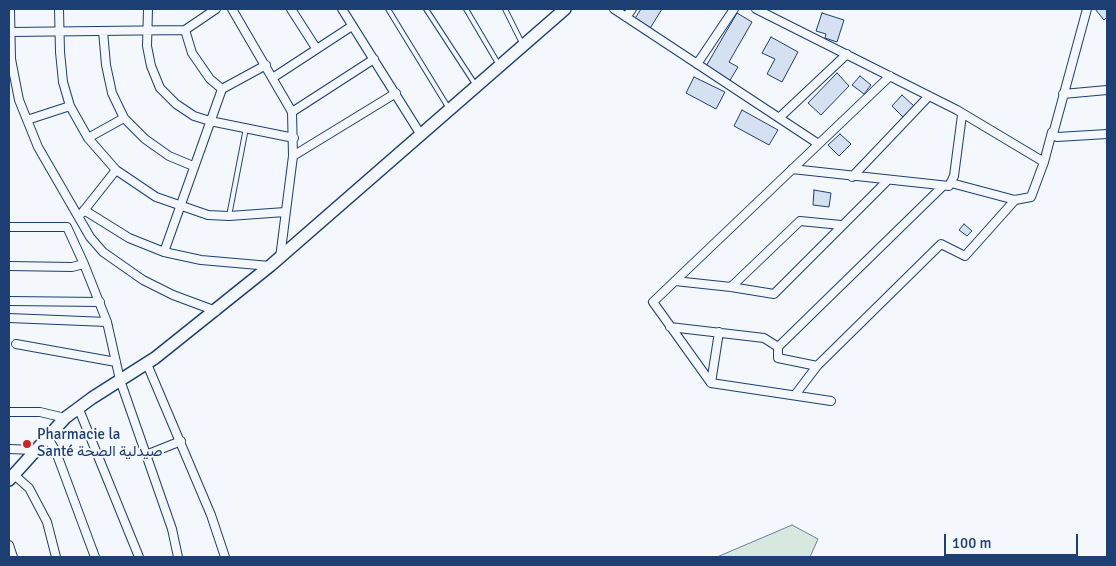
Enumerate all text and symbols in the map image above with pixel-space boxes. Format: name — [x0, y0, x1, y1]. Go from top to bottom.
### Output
place label: Pharmacie la Santé صيدلية الصحة — [37, 426, 163, 461]
marker: Pharmacie la Santé صيدلية الصحة — [21, 438, 33, 450]
scale bar — [946, 524, 1080, 556]
text: 100 m — [952, 534, 992, 552]

